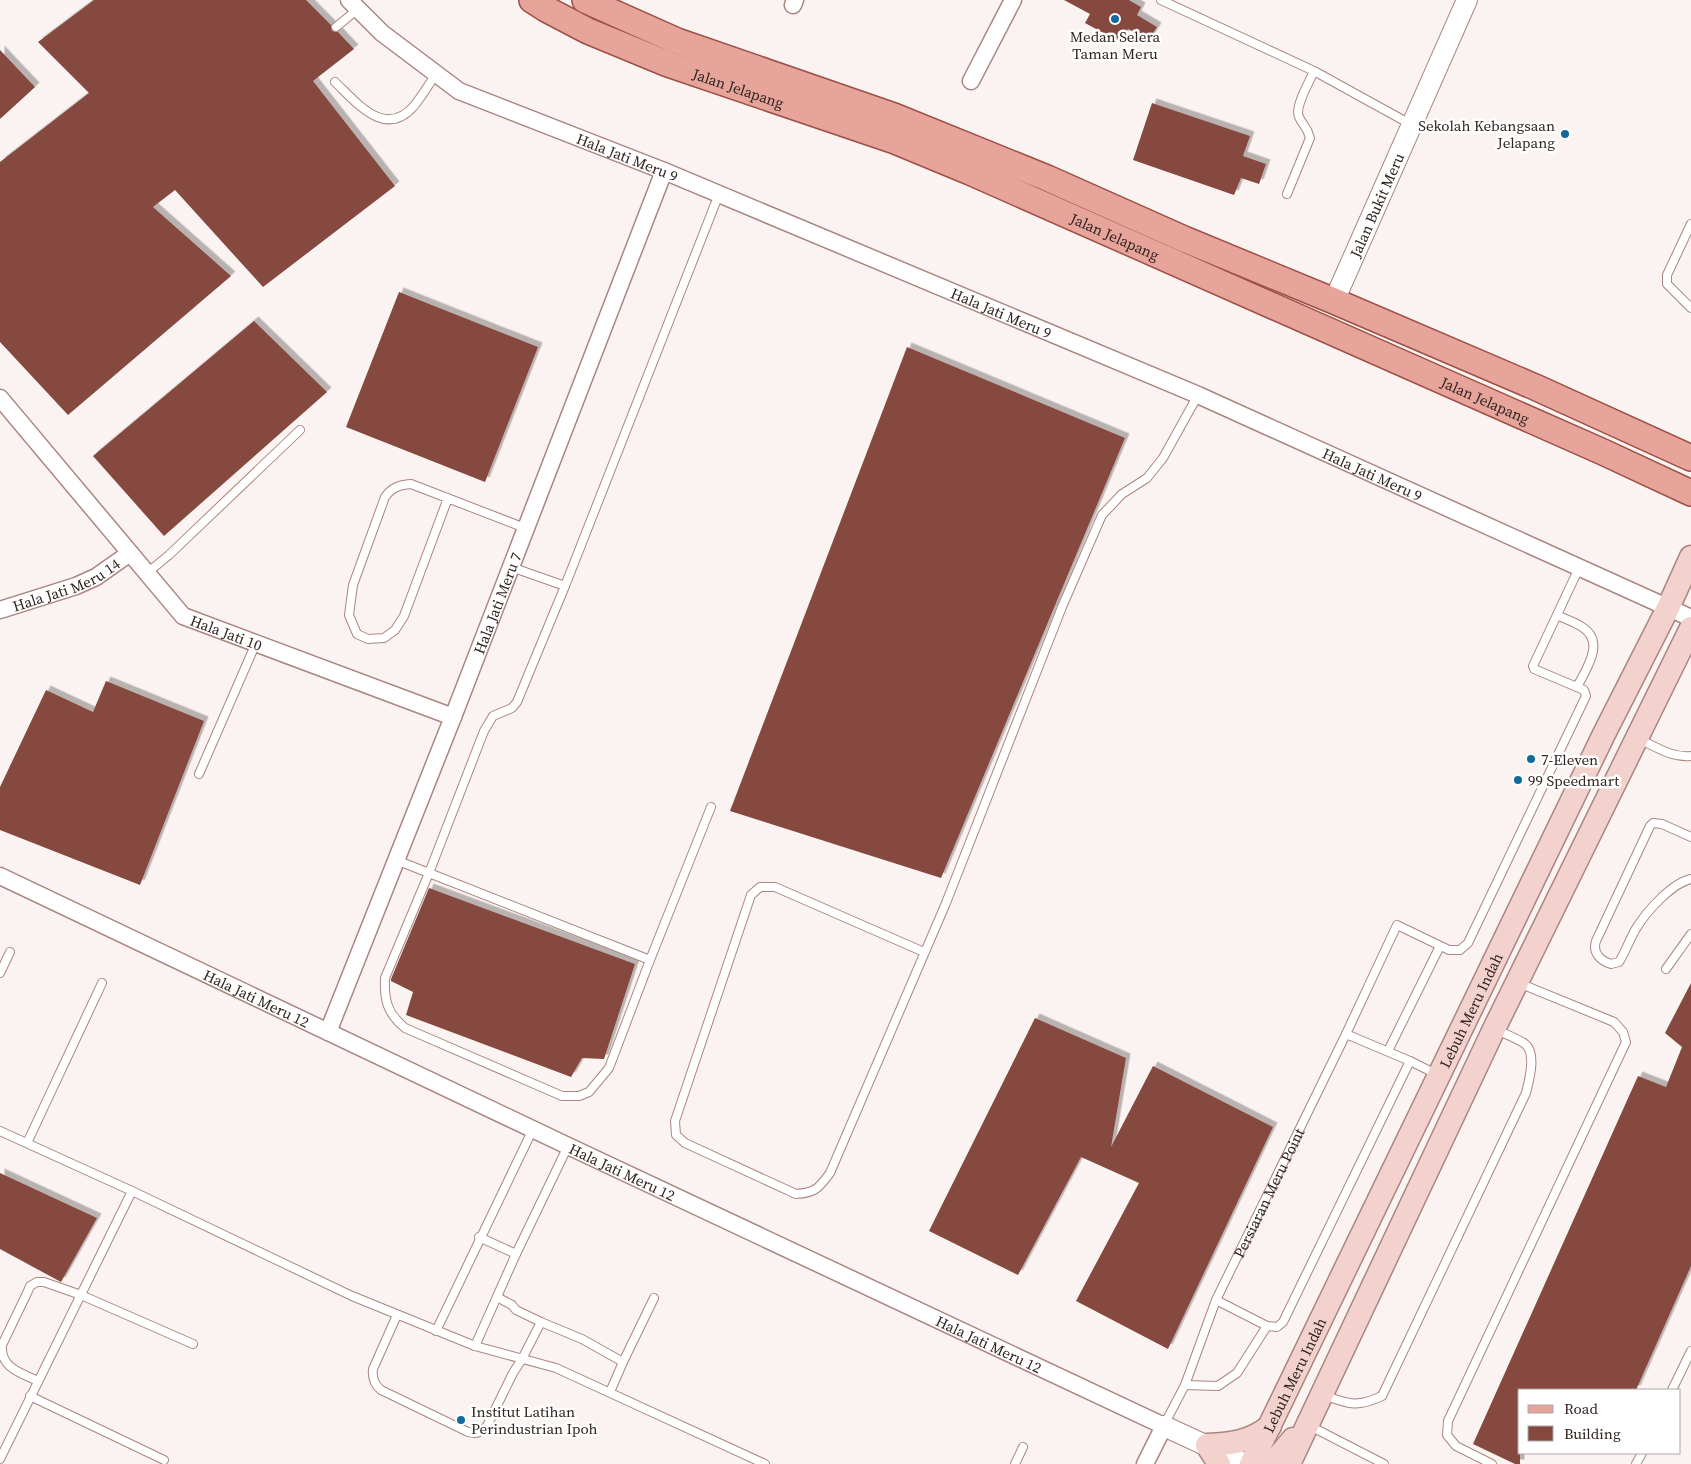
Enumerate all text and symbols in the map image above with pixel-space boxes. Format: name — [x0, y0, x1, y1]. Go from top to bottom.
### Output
marker: Medan Selera Taman Meru — [1109, 13, 1121, 25]
place label: Medan Selera Taman Meru — [1070, 26, 1161, 64]
street label: Jalan Jelapang — [689, 62, 787, 113]
place label: Sekolah Kebangsaan Jelapang — [1418, 115, 1555, 153]
street label: Hala Jati Meru 9 — [574, 127, 682, 186]
marker: Sekolah Kebangsaan Jelapang — [1559, 128, 1571, 140]
street label: Jalan Bukit Meru — [1344, 149, 1409, 261]
street label: Jalan Jelapang — [1066, 207, 1163, 265]
street label: Hala Jati Meru 9 — [948, 282, 1055, 343]
street label: Jalan Jelapang — [1437, 371, 1533, 429]
street label: Hala Jati Meru 9 — [1319, 442, 1426, 506]
street label: Hala Jati Meru 7 — [468, 549, 526, 657]
street label: Hala Jati Meru 14 — [10, 553, 124, 616]
street label: Hala Jati 10 — [187, 609, 265, 655]
place label: 7-Eleven — [1541, 749, 1598, 770]
marker: 7-Eleven — [1525, 753, 1537, 765]
place label: 99 Speedmart — [1528, 770, 1619, 791]
marker: 99 Speedmart — [1512, 774, 1524, 786]
street label: Lebuh Meru Indah — [1434, 949, 1507, 1071]
street label: Hala Jati Meru 12 — [200, 964, 313, 1032]
street label: Persiaran Meru Point — [1228, 1124, 1309, 1261]
street label: Hala Jati Meru 12 — [566, 1138, 679, 1205]
street label: Hala Jati Meru 12 — [932, 1310, 1045, 1378]
street label: Lebuh Meru Indah — [1257, 1314, 1331, 1436]
legend — [1518, 1389, 1681, 1454]
text: Road — [1564, 1398, 1598, 1419]
place label: Institut Latihan Perindustrian Ipoh — [471, 1401, 598, 1439]
marker: Institut Latihan Perindustrian Ipoh — [455, 1414, 467, 1426]
text: Building — [1564, 1423, 1621, 1444]

